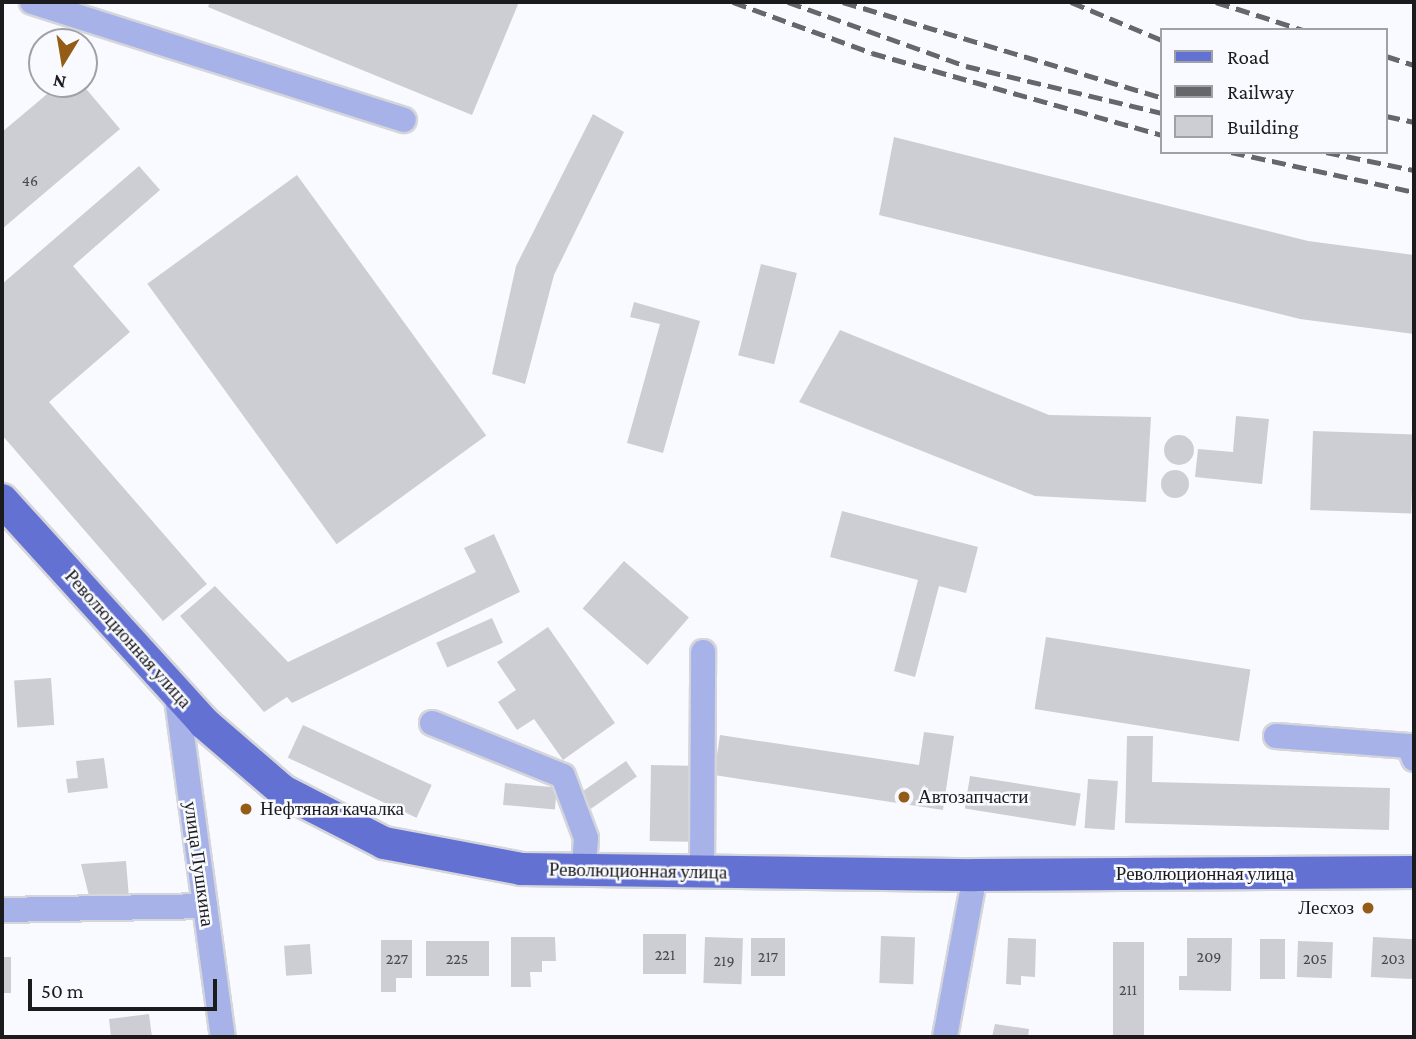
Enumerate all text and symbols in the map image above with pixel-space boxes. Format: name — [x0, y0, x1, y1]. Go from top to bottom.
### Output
north arrow — [28, 28, 98, 98]
legend — [1160, 28, 1388, 154]
text: Road — [1227, 45, 1270, 69]
text: N — [51, 71, 68, 94]
text: Railway — [1227, 80, 1294, 104]
text: Building — [1227, 115, 1299, 139]
house number: 46 — [22, 171, 38, 191]
street label: Революционная улица — [60, 565, 196, 713]
place label: Автозапчасти — [918, 786, 1029, 808]
marker: Автозапчасти — [896, 789, 912, 805]
place label: Нефтяная качалка — [260, 798, 404, 820]
street label: улица Пушкина — [179, 800, 219, 928]
marker: Нефтяная качалка — [238, 801, 254, 817]
street label: Революционная улица — [549, 858, 727, 884]
street label: Революционная улица — [1116, 863, 1294, 885]
place label: Лесхоз — [1298, 897, 1354, 919]
marker: Лесхоз — [1360, 900, 1376, 916]
house number: 221 — [655, 945, 675, 965]
house number: 217 — [758, 947, 778, 967]
house number: 209 — [1197, 947, 1221, 967]
house number: 227 — [386, 949, 408, 969]
house number: 225 — [446, 949, 468, 969]
house number: 205 — [1303, 949, 1327, 969]
house number: 203 — [1381, 949, 1405, 969]
house number: 219 — [713, 951, 735, 971]
scale bar — [32, 965, 220, 1009]
text: 50 m — [41, 979, 84, 1003]
house number: 211 — [1119, 980, 1137, 1000]

